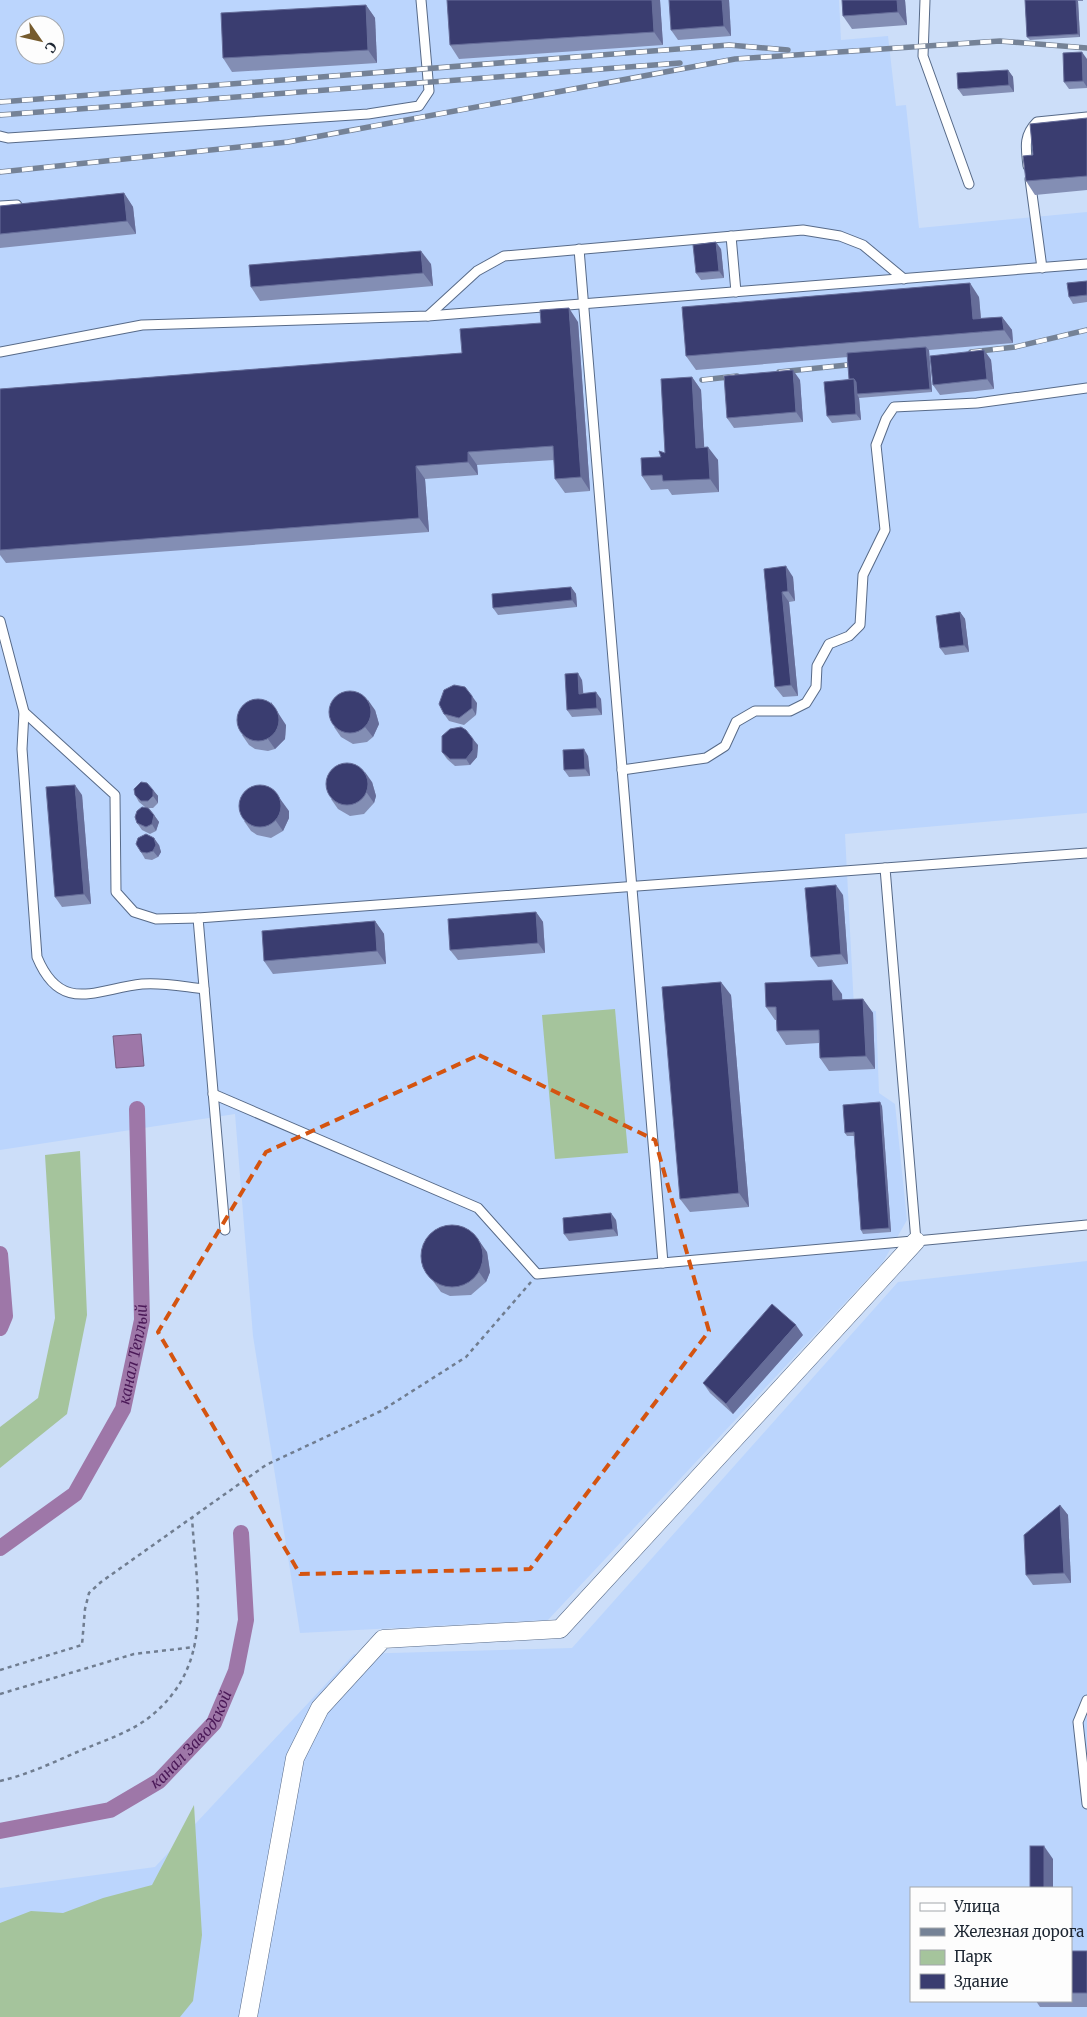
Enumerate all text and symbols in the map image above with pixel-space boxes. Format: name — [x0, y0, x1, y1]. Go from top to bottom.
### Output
north arrow — [15, 15, 65, 65]
text: С — [41, 38, 61, 56]
water label: канал Теплый — [114, 1304, 151, 1406]
water label: канал Заводской — [147, 1687, 236, 1793]
legend — [910, 1887, 1072, 2002]
text: Улица — [953, 1897, 1000, 1916]
text: Железная дорога — [954, 1922, 1084, 1941]
text: Парк — [954, 1947, 993, 1966]
text: Здание — [954, 1972, 1008, 1991]

